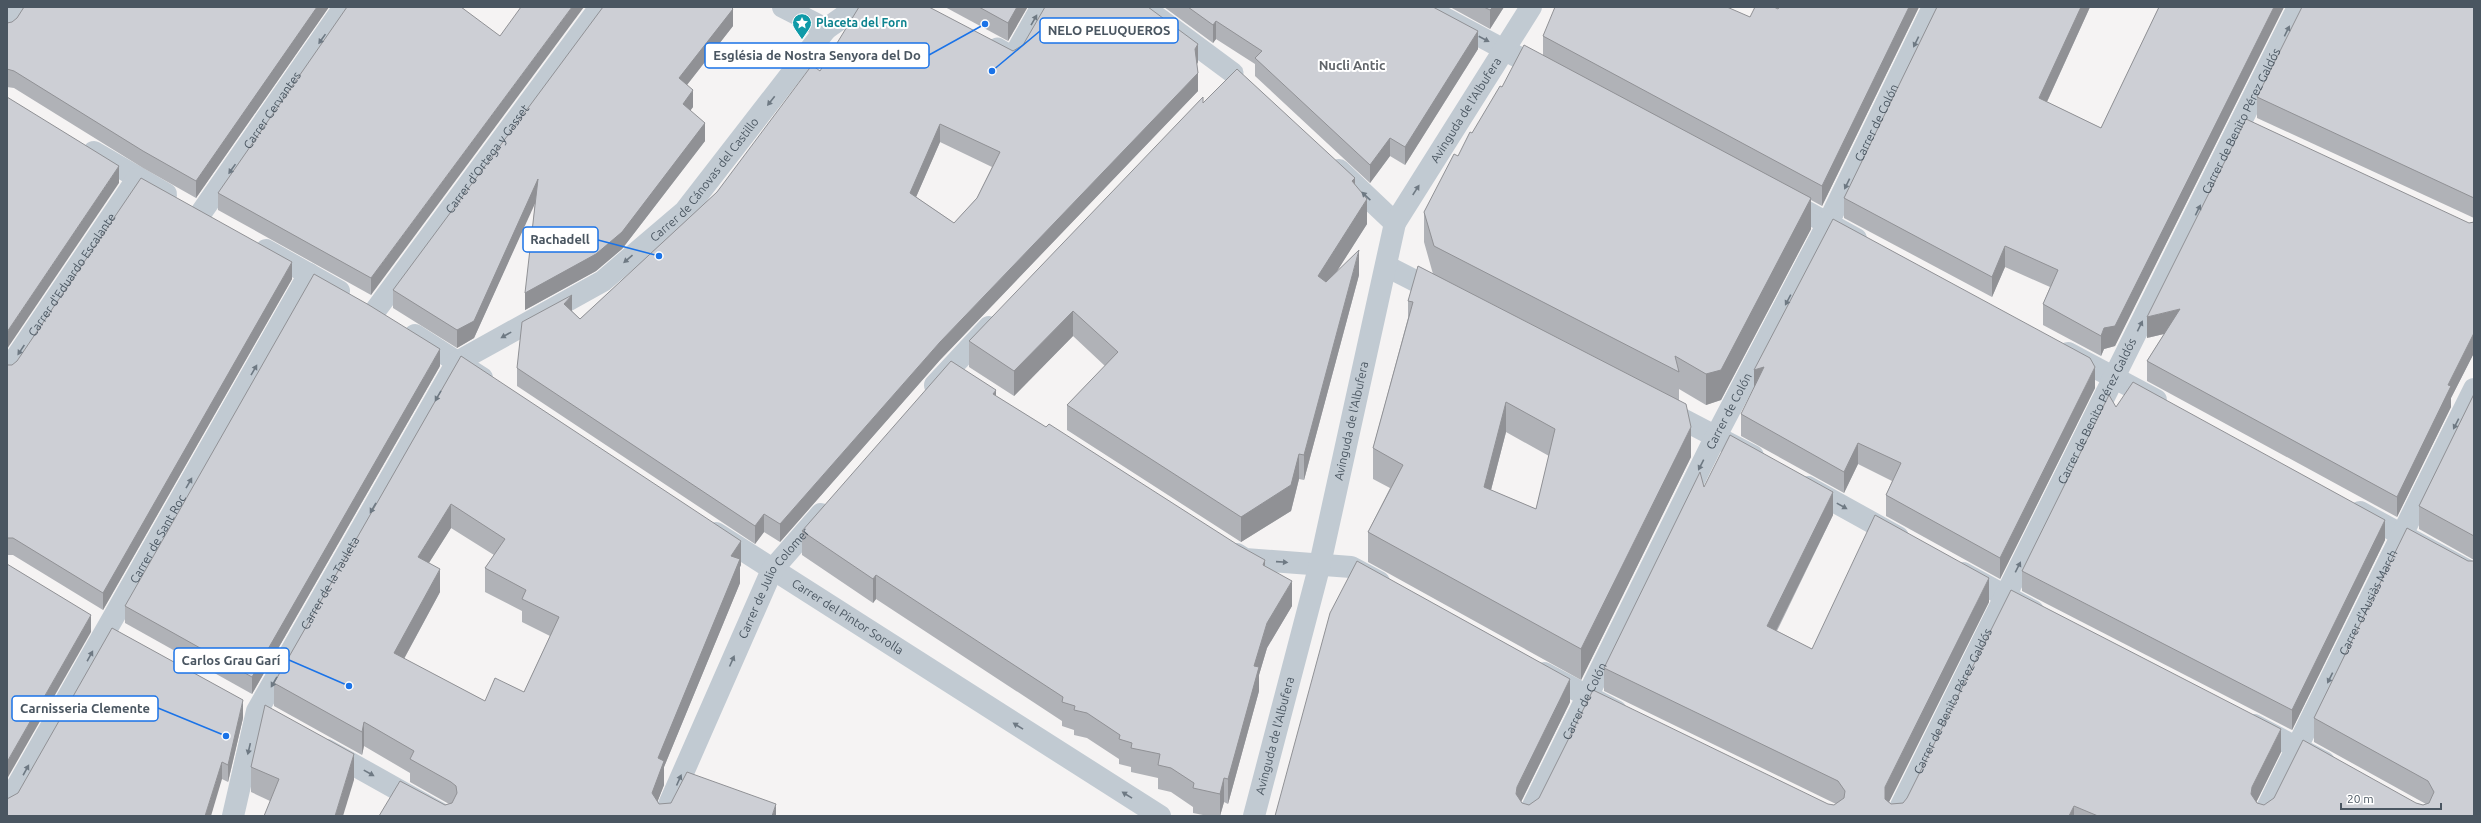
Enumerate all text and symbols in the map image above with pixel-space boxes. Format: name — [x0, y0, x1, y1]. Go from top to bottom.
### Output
place icon: Placeta del Forn — [791, 12, 813, 40]
one-way arrow — [1030, 14, 1037, 26]
place label: Placeta del Forn — [816, 16, 907, 29]
callout: NELO PELUQUEROS — [1040, 18, 1178, 43]
text: NELO PELUQUEROS — [1048, 23, 1170, 37]
one-way arrow — [2284, 25, 2290, 36]
one-way arrow — [318, 34, 326, 44]
one-way arrow — [1478, 36, 1490, 42]
one-way arrow — [1913, 36, 1919, 48]
callout: Església de Nostra Senyora del Do — [705, 43, 929, 68]
street label: Carrer de Benito Pérez Galdós — [2199, 46, 2283, 196]
text: Església de Nostra Senyora del Do — [713, 48, 921, 62]
street label: Avinguda de l'Albufera — [1428, 55, 1503, 165]
district label: Nucli Antic — [1319, 58, 1386, 72]
street label: Carrer Cervantes — [241, 69, 303, 151]
street label: Carrer de Colón — [1852, 82, 1901, 163]
one-way arrow — [766, 96, 775, 107]
street label: Carrer d'Ortega y Gasset — [443, 102, 532, 216]
street label: Carrer de Cánovas del Castillo — [647, 115, 761, 244]
one-way arrow — [228, 163, 236, 174]
one-way arrow — [1844, 179, 1850, 190]
one-way arrow — [1412, 185, 1420, 195]
one-way arrow — [1361, 191, 1371, 201]
one-way arrow — [2195, 204, 2201, 216]
street label: Carrer d'Eduardo Escalante — [25, 211, 118, 339]
callout: Rachadell — [523, 227, 598, 252]
text: Rachadell — [530, 232, 590, 246]
one-way arrow — [623, 255, 633, 264]
one-way arrow — [1784, 294, 1791, 306]
one-way arrow — [2137, 321, 2143, 332]
one-way arrow — [500, 331, 512, 338]
street label: Carrer de Benito Pérez Galdós — [2055, 336, 2138, 486]
one-way arrow — [17, 345, 25, 355]
street label: Avinguda de l'Albufera — [1332, 360, 1370, 482]
one-way arrow — [250, 364, 257, 376]
street label: Carrer de Colón — [1703, 371, 1754, 451]
one-way arrow — [434, 390, 441, 401]
one-way arrow — [2453, 418, 2460, 429]
one-way arrow — [1698, 459, 1704, 470]
one-way arrow — [186, 477, 193, 489]
street label: Carrer de Sant Roc — [127, 492, 188, 585]
one-way arrow — [370, 502, 377, 514]
one-way arrow — [1836, 502, 1848, 509]
street label: Carrer de Julio Colomer — [736, 525, 812, 641]
street label: Carrer de la Tauleta — [298, 534, 362, 632]
street label: Carrer d'Ausiàs March — [2336, 547, 2400, 657]
one-way arrow — [1276, 558, 1288, 565]
one-way arrow — [2015, 562, 2022, 573]
street label: Carrer del Pintor Sorolla — [790, 576, 906, 657]
street label: Carrer de Benito Pérez Galdós — [1911, 626, 1994, 776]
callout: Carlos Grau Garí — [174, 648, 289, 673]
one-way arrow — [86, 650, 93, 662]
text: Carlos Grau Garí — [182, 653, 281, 667]
one-way arrow — [729, 656, 735, 667]
street label: Carrer de Colón — [1560, 660, 1609, 742]
one-way arrow — [2326, 672, 2333, 683]
street label: Avinguda de l'Albufera — [1253, 675, 1296, 796]
one-way arrow — [271, 676, 277, 688]
callout: Carnisseria Clemente — [12, 696, 158, 721]
text: Carnisseria Clemente — [20, 701, 150, 715]
one-way arrow — [1012, 722, 1023, 729]
one-way arrow — [245, 743, 251, 755]
one-way arrow — [23, 764, 30, 775]
one-way arrow — [363, 770, 375, 777]
one-way arrow — [677, 774, 683, 786]
scale bar — [2341, 785, 2441, 811]
one-way arrow — [1122, 791, 1132, 799]
text: 20 m — [2347, 792, 2374, 805]

